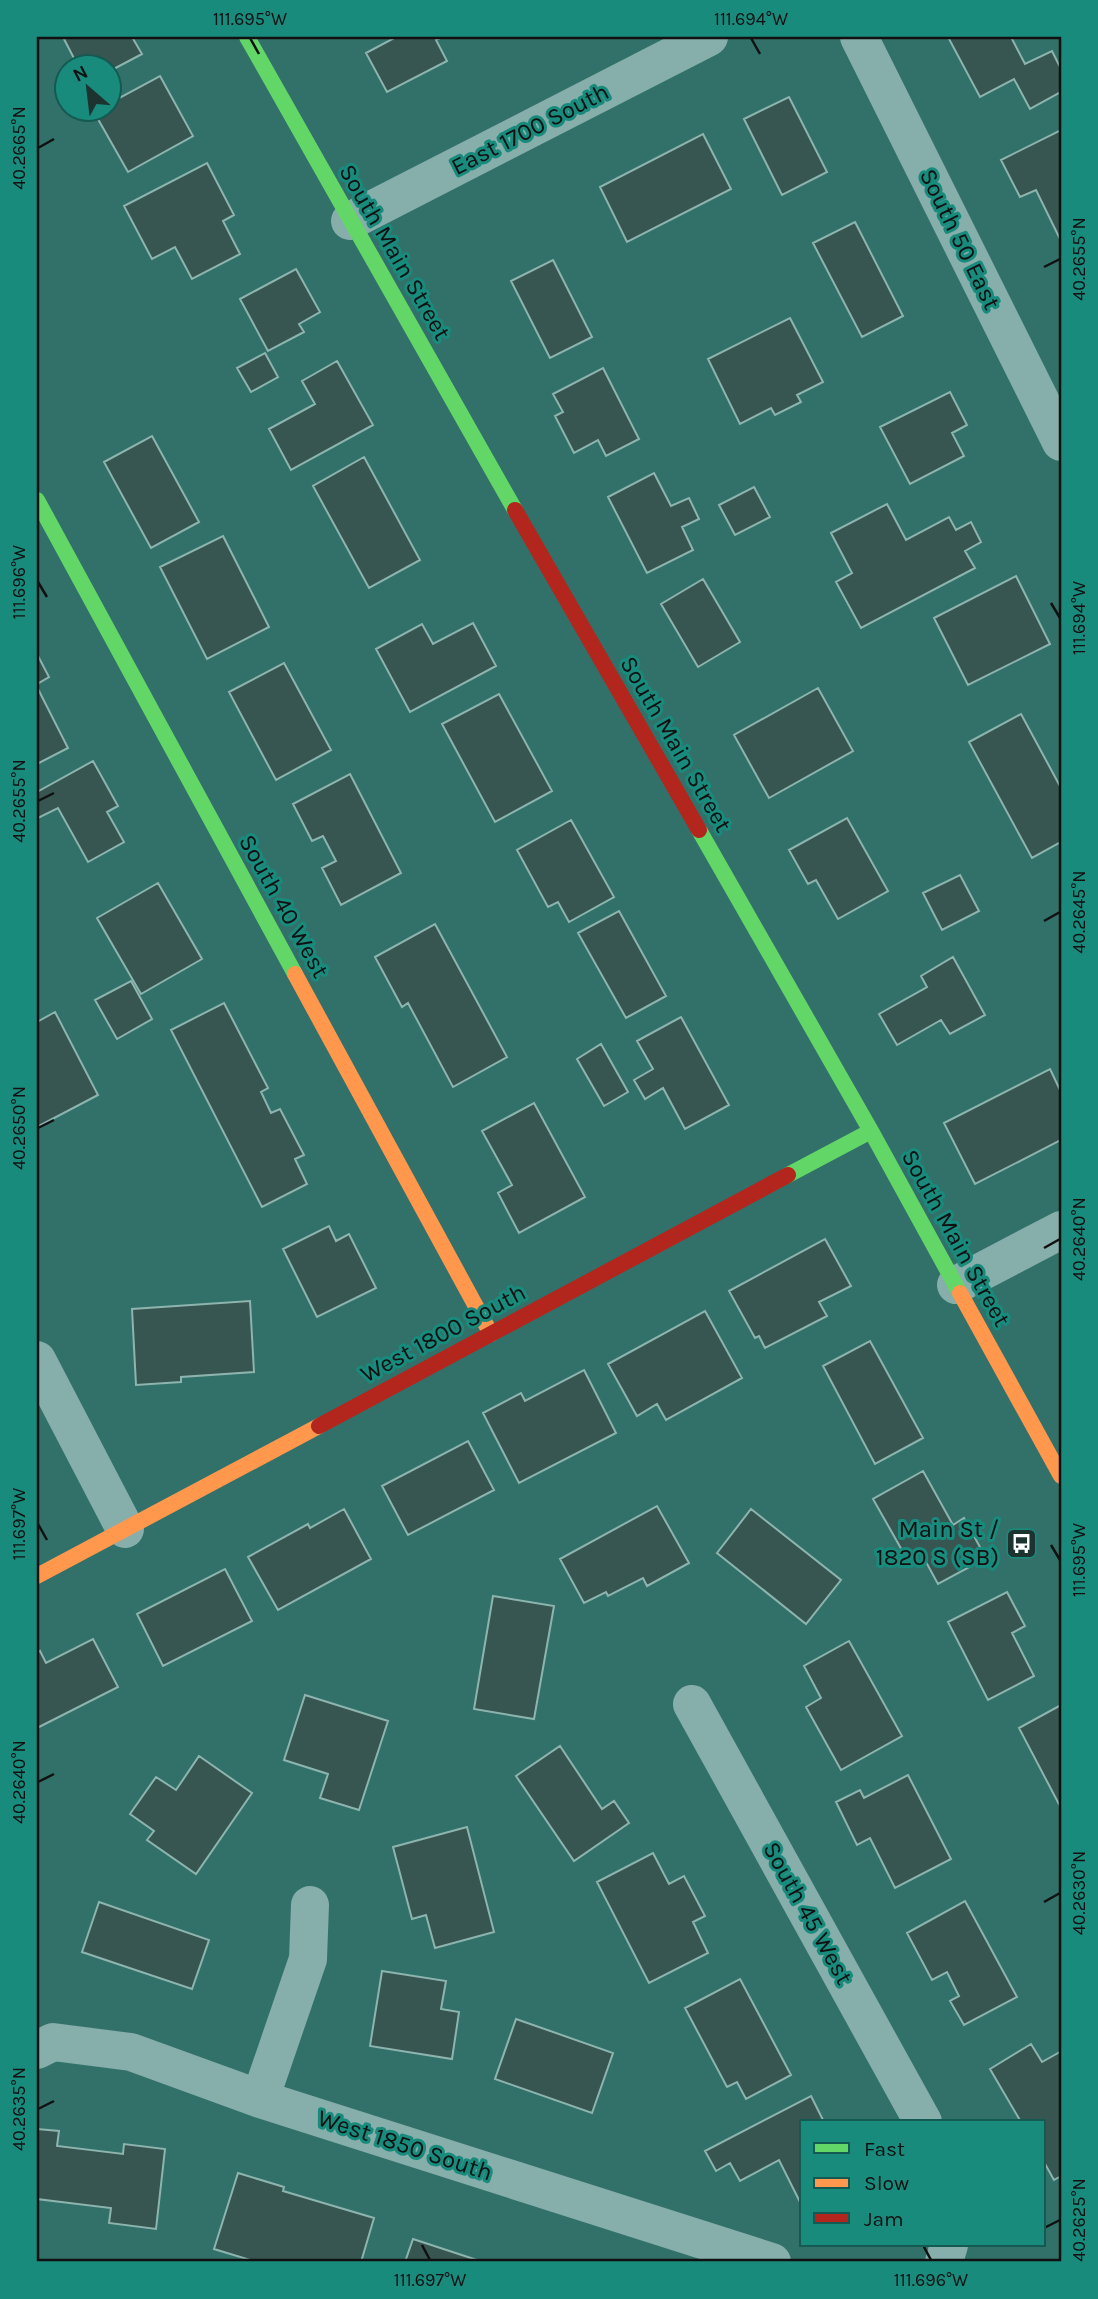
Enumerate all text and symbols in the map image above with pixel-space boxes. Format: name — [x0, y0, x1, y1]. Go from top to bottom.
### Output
text: 111.695°W — [213, 8, 287, 30]
text: 111.694°W — [714, 8, 788, 30]
north arrow — [52, 52, 122, 122]
text: N — [69, 61, 92, 87]
street label: East 1700 South — [447, 77, 613, 181]
text: 40.2665°N — [8, 106, 30, 190]
street label: South Main Street — [333, 159, 457, 345]
street label: South 50 East — [914, 164, 1006, 314]
text: 40.2655°N — [1068, 217, 1090, 301]
text: 111.696°W — [8, 545, 30, 619]
text: 111.694°W — [1068, 581, 1090, 655]
street label: South Main Street — [614, 651, 738, 837]
text: 40.2655°N — [8, 759, 30, 843]
street label: South 40 West — [233, 830, 335, 982]
text: 40.2645°N — [1068, 870, 1090, 954]
text: 40.2650°N — [8, 1086, 30, 1170]
street label: South Main Street — [896, 1145, 1016, 1331]
text: 40.2640°N — [1068, 1197, 1090, 1281]
street label: West 1800 South — [356, 1278, 530, 1388]
text: 111.697°W — [8, 1488, 30, 1560]
place label: Main St / 1820 S (SB) — [876, 1515, 999, 1571]
text: 111.695°W — [1068, 1523, 1090, 1597]
bus stop icon: Main St / 1820 S (SB) — [1005, 1526, 1039, 1560]
text: 40.2640°N — [8, 1740, 30, 1824]
street label: South 45 West — [757, 1837, 859, 1989]
text: 40.2630°N — [1068, 1851, 1090, 1935]
text: 40.2635°N — [8, 2067, 30, 2151]
street label: West 1850 South — [314, 2104, 496, 2186]
legend — [800, 2120, 1046, 2246]
text: Fast — [864, 2137, 905, 2161]
text: Slow — [864, 2171, 909, 2195]
text: 40.2625°N — [1068, 2178, 1090, 2262]
text: Jam — [864, 2207, 904, 2231]
text: 111.697°W — [394, 2269, 466, 2291]
text: 111.696°W — [894, 2269, 968, 2291]

